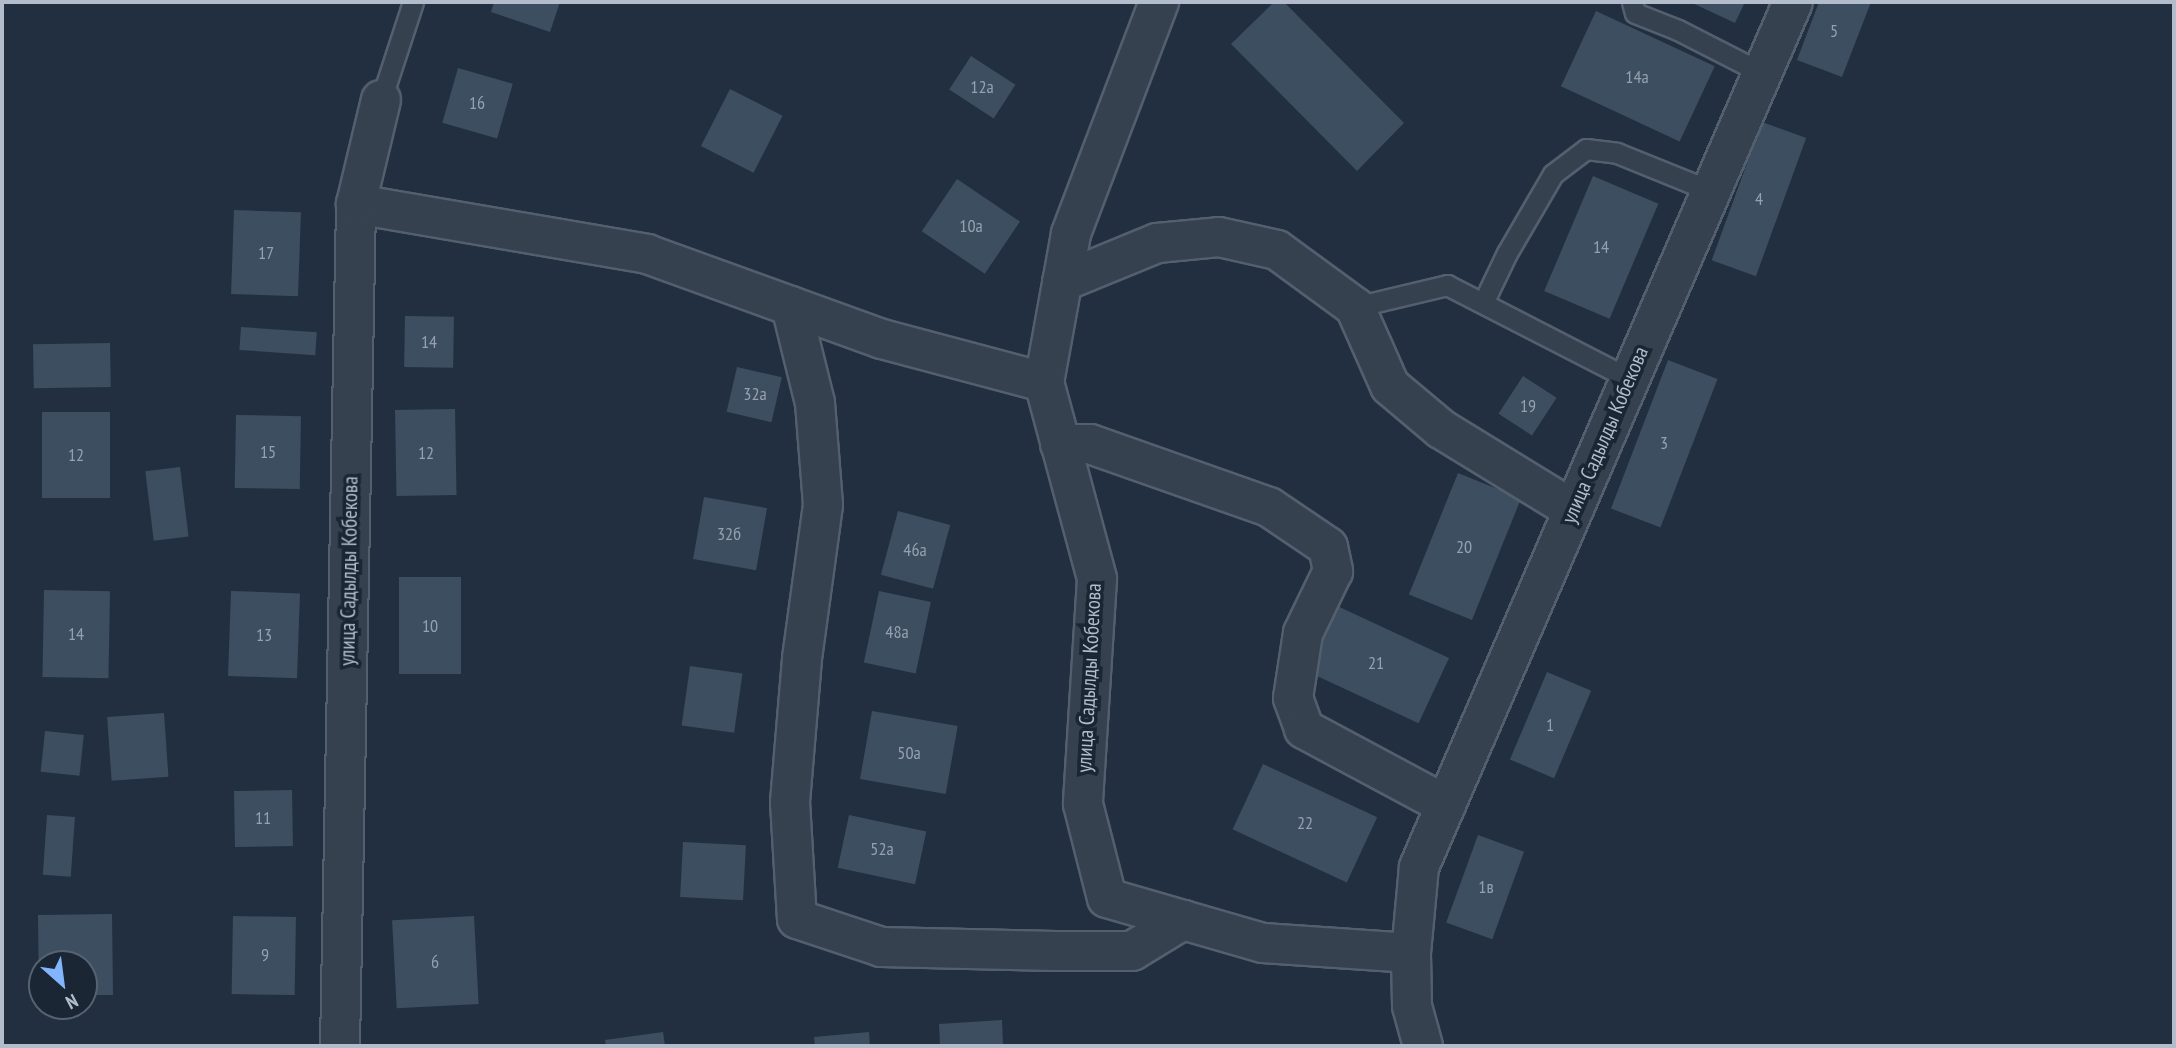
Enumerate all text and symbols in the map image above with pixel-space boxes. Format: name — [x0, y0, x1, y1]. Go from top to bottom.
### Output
house number: 5 — [1830, 20, 1838, 42]
house number: 14а — [1625, 66, 1649, 88]
house number: 12а — [970, 76, 994, 98]
house number: 16 — [469, 92, 485, 114]
house number: 4 — [1755, 188, 1763, 210]
house number: 10а — [959, 215, 983, 237]
house number: 14 — [1593, 236, 1609, 258]
house number: 17 — [258, 242, 274, 264]
house number: 14 — [421, 331, 437, 353]
street label: улица Садылды Кобекова — [1556, 343, 1654, 527]
house number: 32а — [743, 383, 767, 405]
house number: 19 — [1520, 395, 1536, 417]
house number: 3 — [1660, 432, 1668, 454]
house number: 15 — [260, 441, 276, 463]
house number: 12 — [418, 442, 434, 464]
house number: 12 — [68, 444, 84, 466]
street label: улица Садылды Кобекова — [335, 476, 363, 666]
house number: 32б — [717, 523, 741, 545]
house number: 20 — [1456, 536, 1472, 558]
house number: 46а — [903, 539, 927, 561]
street label: улица Садылды Кобекова — [1071, 583, 1107, 773]
house number: 10 — [422, 615, 438, 637]
house number: 48а — [885, 621, 909, 643]
house number: 14 — [68, 623, 84, 645]
house number: 13 — [256, 624, 272, 646]
house number: 21 — [1368, 652, 1384, 674]
house number: 1 — [1546, 714, 1554, 736]
house number: 50а — [897, 742, 921, 764]
house number: 11 — [255, 807, 271, 829]
house number: 22 — [1297, 812, 1313, 834]
house number: 52а — [870, 838, 894, 860]
house number: 1в — [1478, 876, 1494, 898]
house number: 9 — [261, 944, 269, 966]
north arrow — [28, 950, 98, 1020]
house number: 6 — [431, 951, 439, 973]
text: N — [62, 989, 82, 1015]

